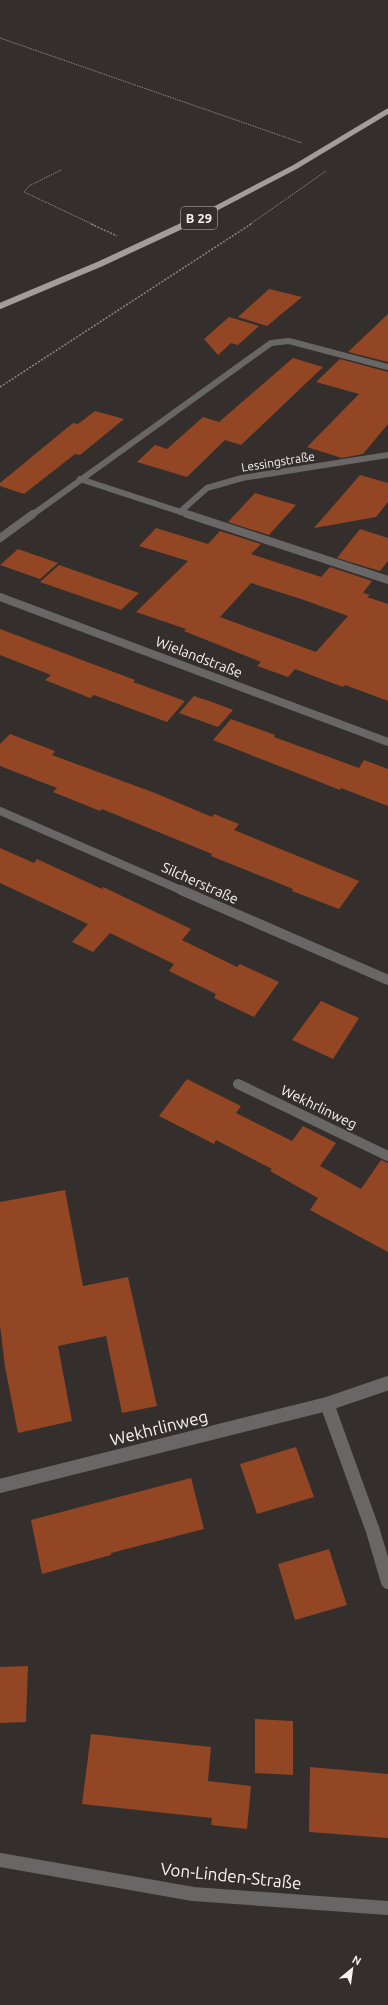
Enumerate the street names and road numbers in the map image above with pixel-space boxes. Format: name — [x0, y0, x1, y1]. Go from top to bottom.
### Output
road number: B 29 — [181, 207, 217, 229]
street label: Lessingstraße — [240, 449, 316, 474]
street label: Wielandstraße — [153, 633, 245, 681]
street label: Silcherstraße — [159, 859, 241, 907]
street label: Wekhrlinweg — [278, 1082, 360, 1132]
street label: Wekhrlinweg — [108, 1406, 210, 1449]
street label: Von-Linden-Straße — [160, 1859, 302, 1892]

